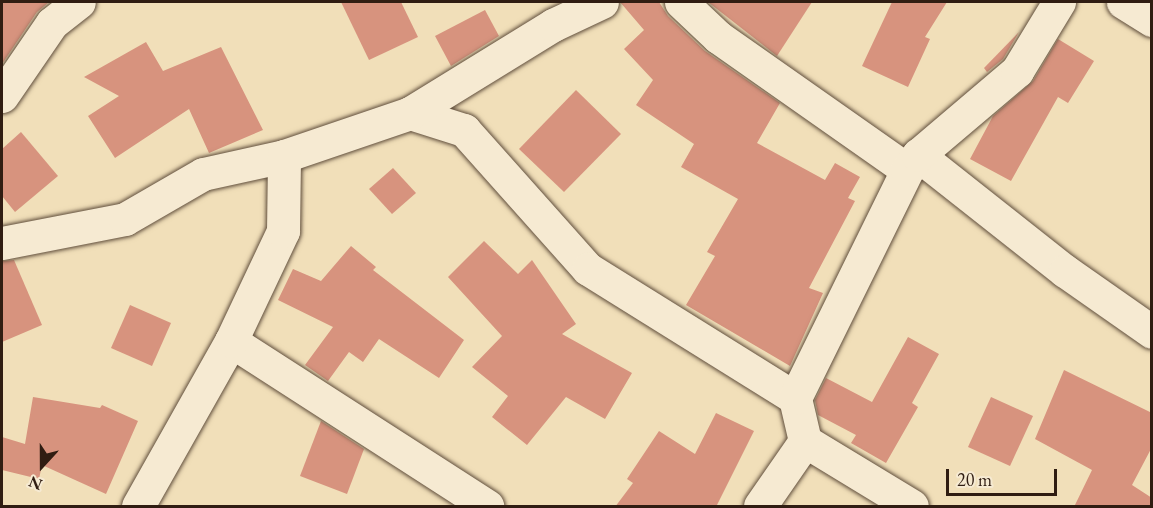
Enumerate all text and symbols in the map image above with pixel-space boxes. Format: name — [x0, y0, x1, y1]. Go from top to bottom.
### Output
north arrow — [12, 436, 72, 496]
scale bar — [949, 457, 1060, 495]
text: 20 m — [957, 468, 992, 491]
text: N — [26, 471, 45, 495]

